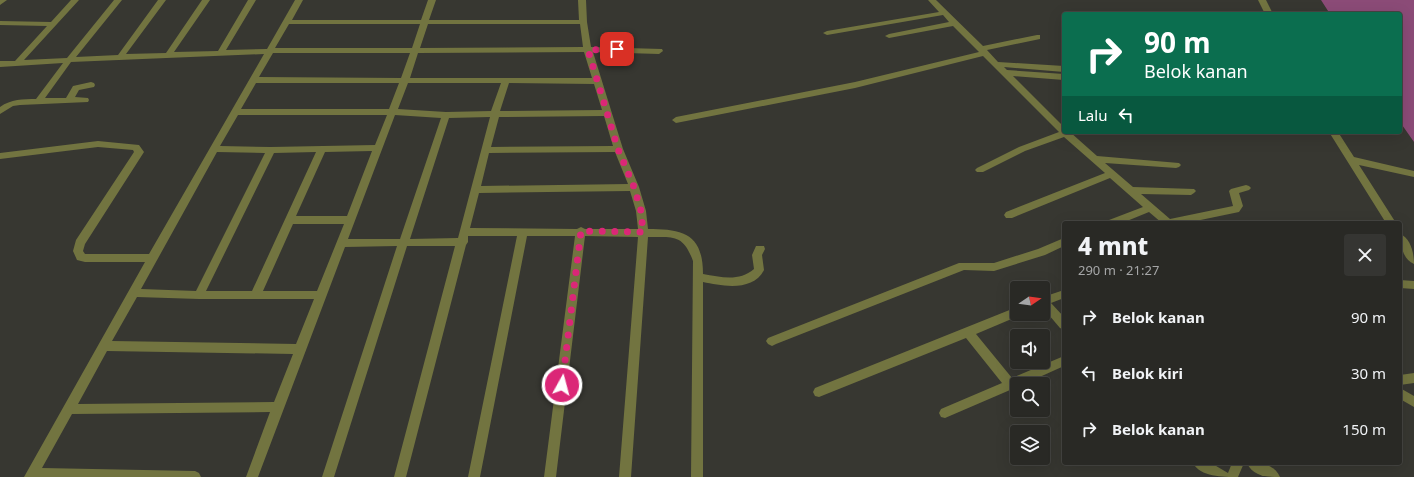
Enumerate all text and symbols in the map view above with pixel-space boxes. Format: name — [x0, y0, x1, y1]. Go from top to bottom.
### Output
text: 90 m — [1144, 23, 1211, 61]
icon: right — [1078, 28, 1130, 80]
pin — [600, 32, 634, 66]
icon: arrive — [606, 38, 628, 60]
text: Belok kanan — [1144, 59, 1248, 83]
icon: left — [1115, 104, 1137, 126]
text: Lalu — [1078, 105, 1107, 125]
text: 4 mnt — [1078, 229, 1148, 262]
button: close — [1344, 234, 1386, 276]
text: 290 m · 21:27 — [1078, 261, 1159, 279]
north arrow — [1010, 281, 1050, 321]
map controls — [1010, 281, 1050, 465]
icon: right — [1078, 306, 1100, 328]
text: Belok kanan — [1112, 307, 1205, 327]
text: 90 m — [1351, 307, 1386, 327]
button: sound — [1010, 329, 1050, 369]
icon: left — [1078, 362, 1100, 384]
text: Belok kiri — [1112, 363, 1183, 383]
text: 30 m — [1351, 363, 1386, 383]
position arrow — [541, 364, 583, 406]
button: search — [1010, 377, 1050, 417]
icon: right — [1078, 418, 1100, 440]
text: Belok kanan — [1112, 419, 1205, 439]
text: 150 m — [1342, 419, 1386, 439]
button: layers — [1010, 425, 1050, 465]

